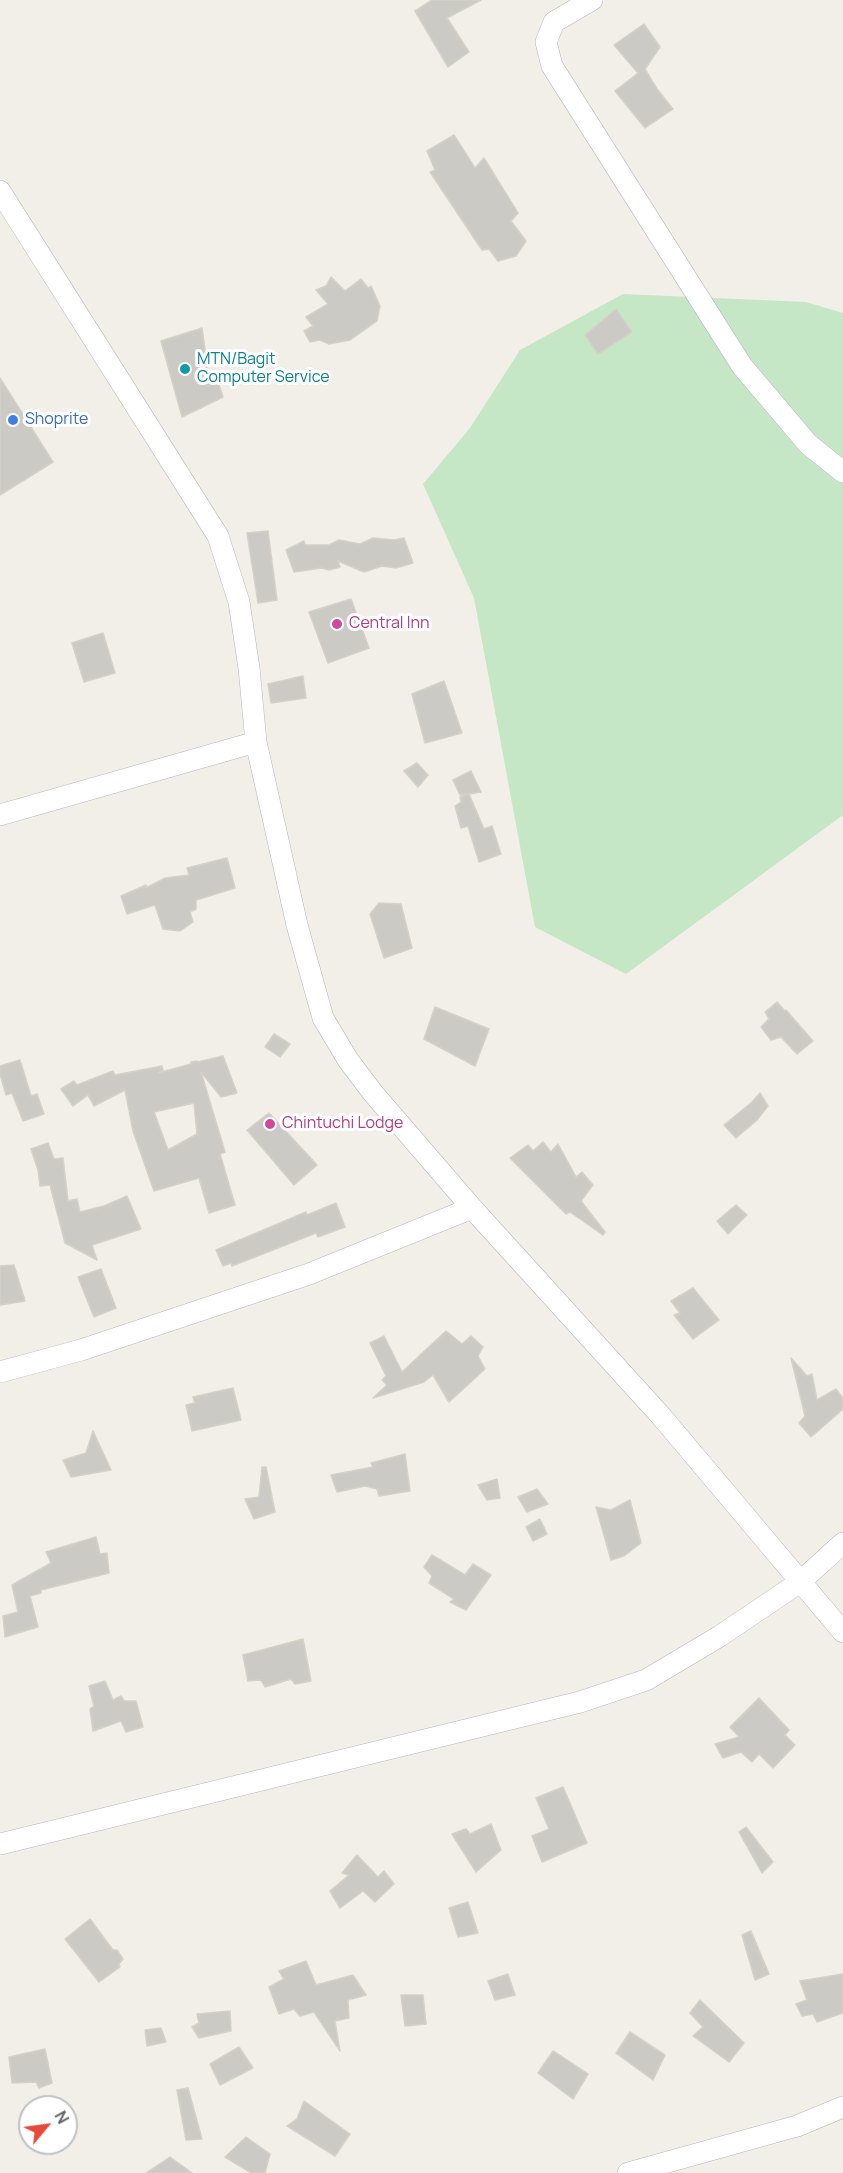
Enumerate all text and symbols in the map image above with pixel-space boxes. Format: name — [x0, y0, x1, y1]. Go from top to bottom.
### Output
place label: MTN/Bagit Computer Service — [197, 350, 330, 388]
marker: MTN/Bagit Computer Service — [178, 362, 192, 376]
place label: Shoprite — [25, 410, 88, 430]
marker: Shoprite — [6, 413, 20, 427]
place label: Central Inn — [349, 614, 429, 634]
marker: Central Inn — [330, 617, 344, 631]
place label: Chintuchi Lodge — [282, 1114, 403, 1134]
marker: Chintuchi Lodge — [263, 1117, 277, 1131]
north arrow — [18, 2095, 78, 2155]
text: N — [50, 2107, 74, 2128]

